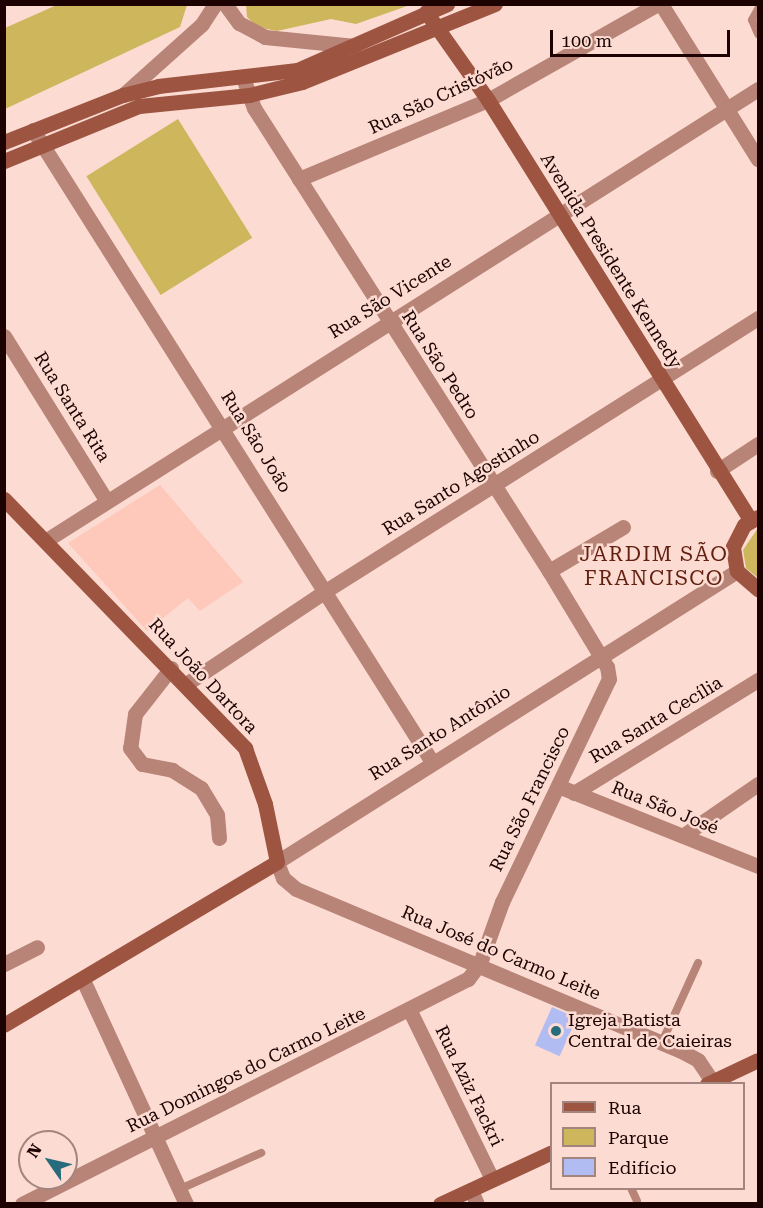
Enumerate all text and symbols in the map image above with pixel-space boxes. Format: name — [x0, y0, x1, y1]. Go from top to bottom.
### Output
scale bar — [553, 18, 733, 56]
text: 100 m — [561, 30, 612, 51]
street label: Rua São Cristóvão — [365, 53, 517, 139]
street label: Avenida Presidente Kennedy — [536, 149, 686, 373]
street label: Rua São Vicente — [325, 251, 455, 343]
street label: Rua São Pedro — [397, 307, 483, 423]
street label: Rua Santa Rita — [29, 348, 115, 466]
street label: Rua São João — [216, 387, 296, 497]
street label: Rua Santo Agostinho — [378, 426, 544, 540]
district label: JARDIM SÃO FRANCISCO — [580, 541, 728, 591]
street label: Rua João Dartora — [144, 614, 262, 738]
street label: Rua Santa Cecília — [586, 672, 726, 768]
street label: Rua Santo Antônio — [365, 681, 515, 785]
street label: Rua São Francisco — [485, 723, 575, 875]
street label: Rua São José — [608, 777, 722, 839]
street label: Rua José do Carmo Leite — [398, 901, 604, 1005]
street label: Rua Domingos do Carmo Leite — [123, 1003, 369, 1137]
place label: Igreja Batista Central de Caieiras — [568, 1010, 732, 1052]
street label: Rua Aziz Fackri — [430, 1022, 508, 1150]
marker: Igreja Batista Central de Caieiras — [549, 1024, 563, 1038]
legend — [550, 1082, 745, 1190]
text: Rua — [608, 1097, 641, 1118]
text: Parque — [608, 1127, 669, 1148]
north arrow — [18, 1130, 78, 1190]
text: N — [23, 1140, 46, 1161]
text: Edifício — [608, 1157, 676, 1178]

